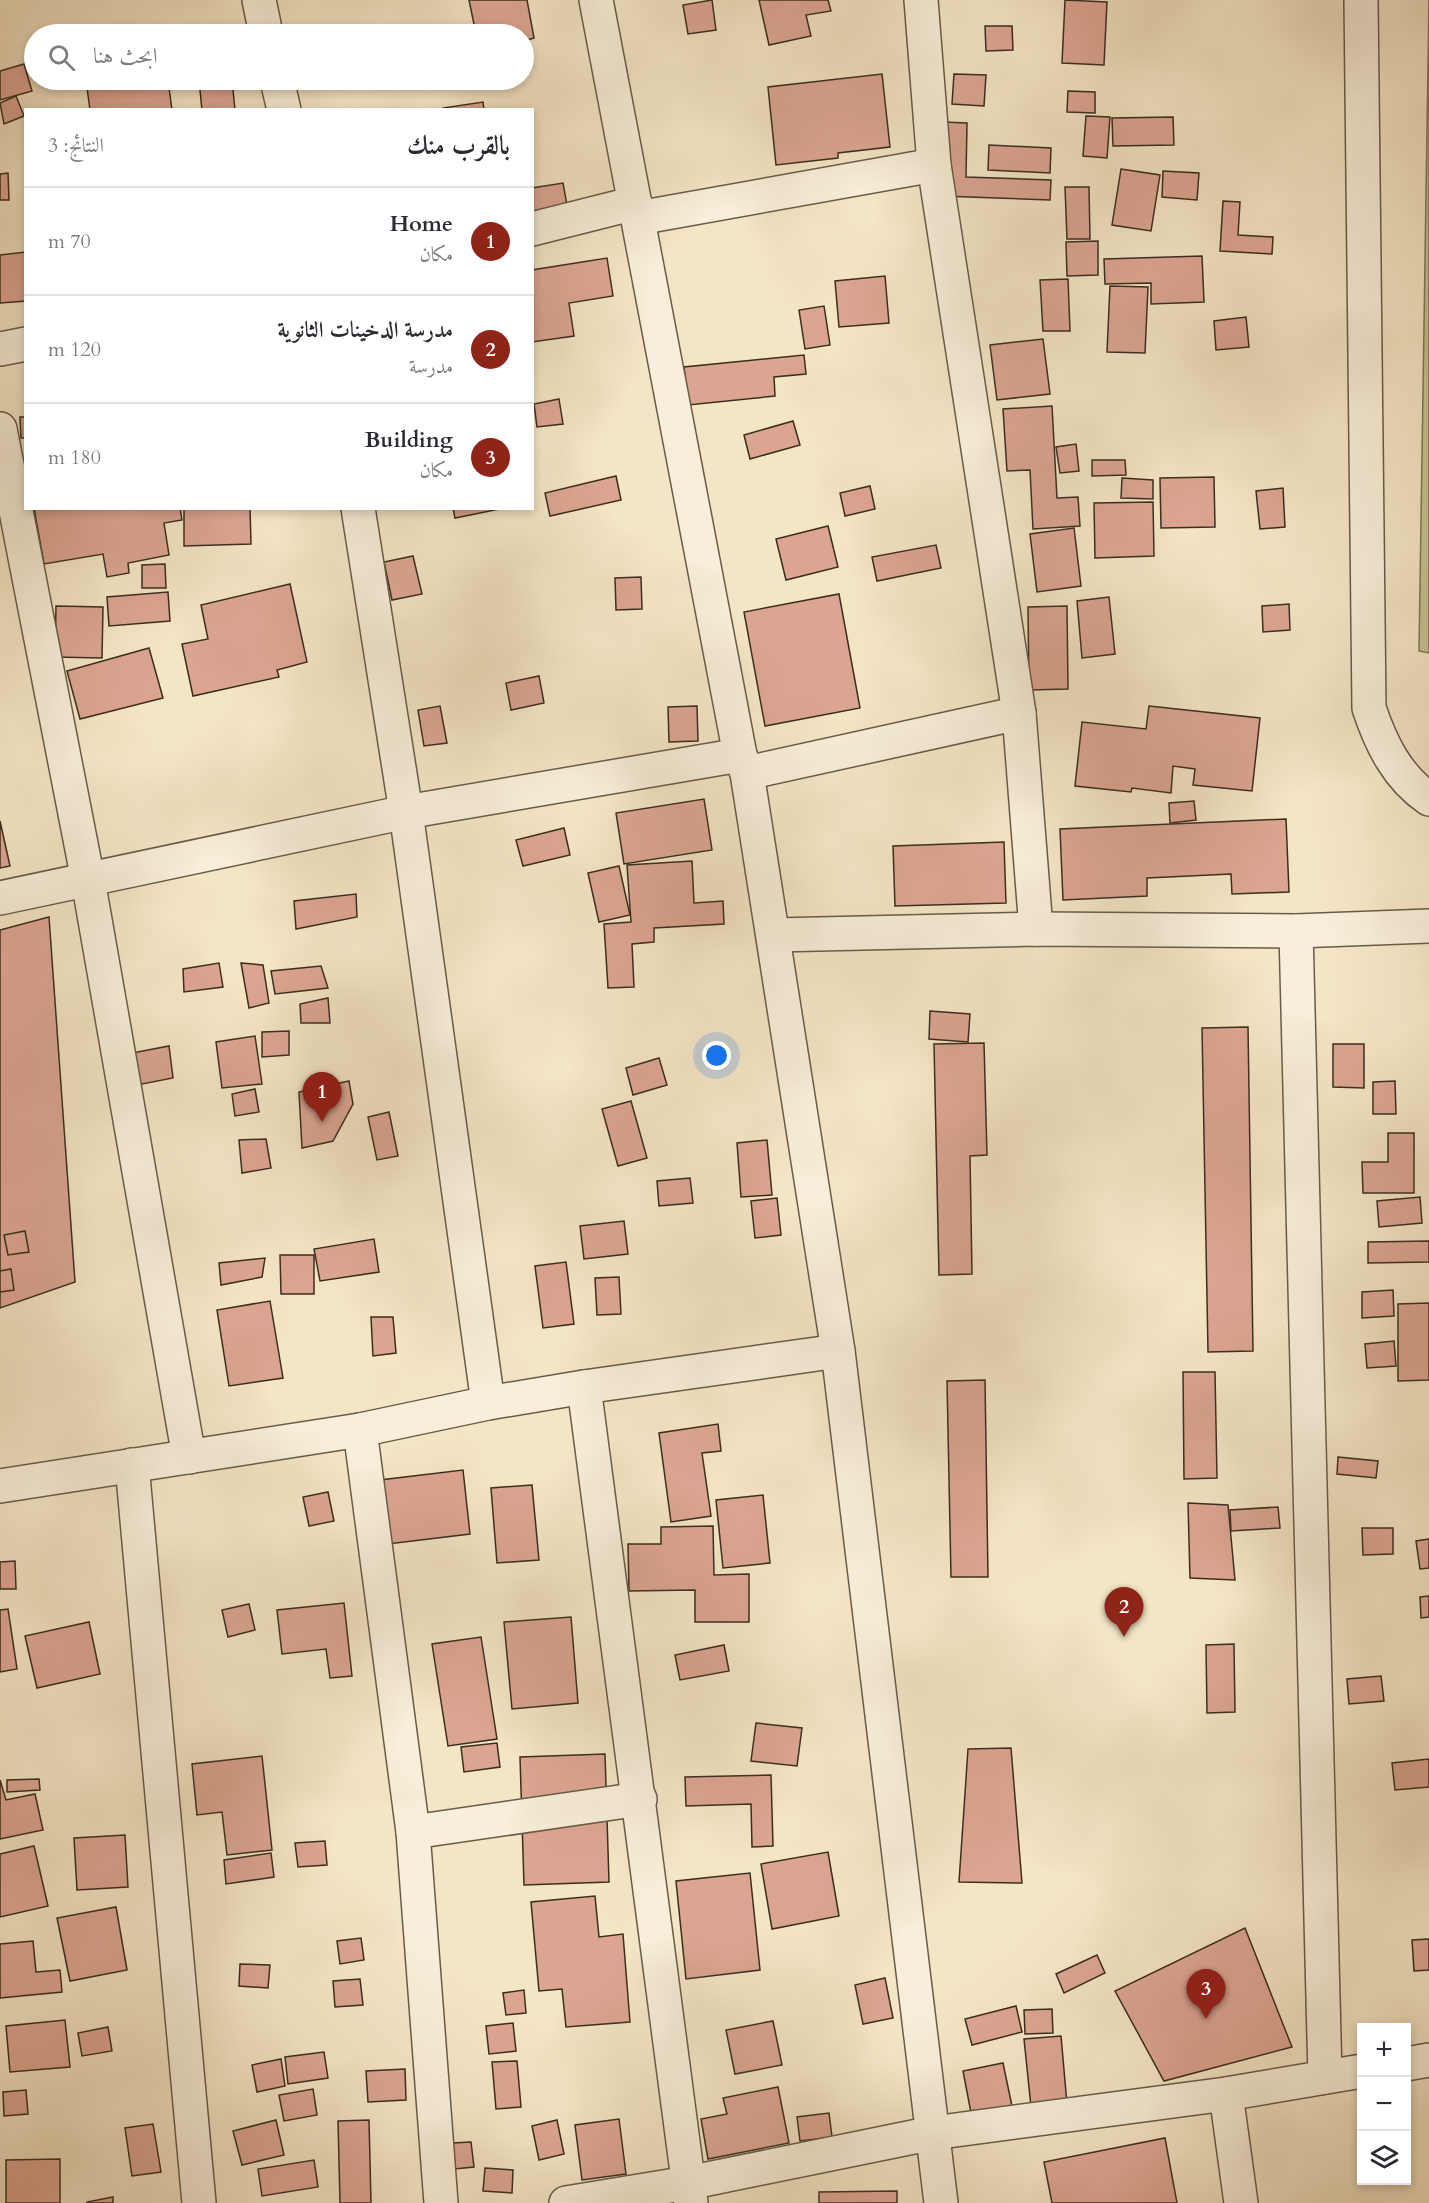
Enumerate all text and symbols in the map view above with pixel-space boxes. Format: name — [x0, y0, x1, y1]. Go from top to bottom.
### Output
search box — [24, 24, 534, 90]
icon: search — [45, 41, 78, 74]
text: ابحث هنا — [93, 41, 158, 71]
text: بالقرب منك — [407, 128, 510, 163]
text: النتائج: 3 — [48, 132, 104, 159]
text: Home — [390, 209, 453, 239]
text: 70 m — [48, 228, 91, 255]
text: 1 — [485, 228, 496, 255]
text: مكان — [419, 241, 453, 268]
text: مدرسة الدخينات الثانوية — [277, 315, 453, 345]
text: 120 m — [48, 336, 101, 363]
text: 2 — [485, 336, 496, 363]
text: مدرسة — [409, 353, 453, 380]
text: Building — [365, 425, 453, 455]
text: 180 m — [48, 444, 101, 471]
text: 3 — [485, 444, 496, 471]
text: مكان — [419, 457, 453, 484]
your location — [702, 1041, 731, 1070]
pin: 1 — [302, 1072, 342, 1122]
pin: 2 — [1104, 1588, 1144, 1637]
pin: 3 — [1186, 1970, 1226, 2019]
map controls — [1357, 2023, 1411, 2185]
button: + — [1357, 2023, 1411, 2077]
button: − — [1357, 2077, 1411, 2131]
button: layers — [1357, 2131, 1411, 2185]

